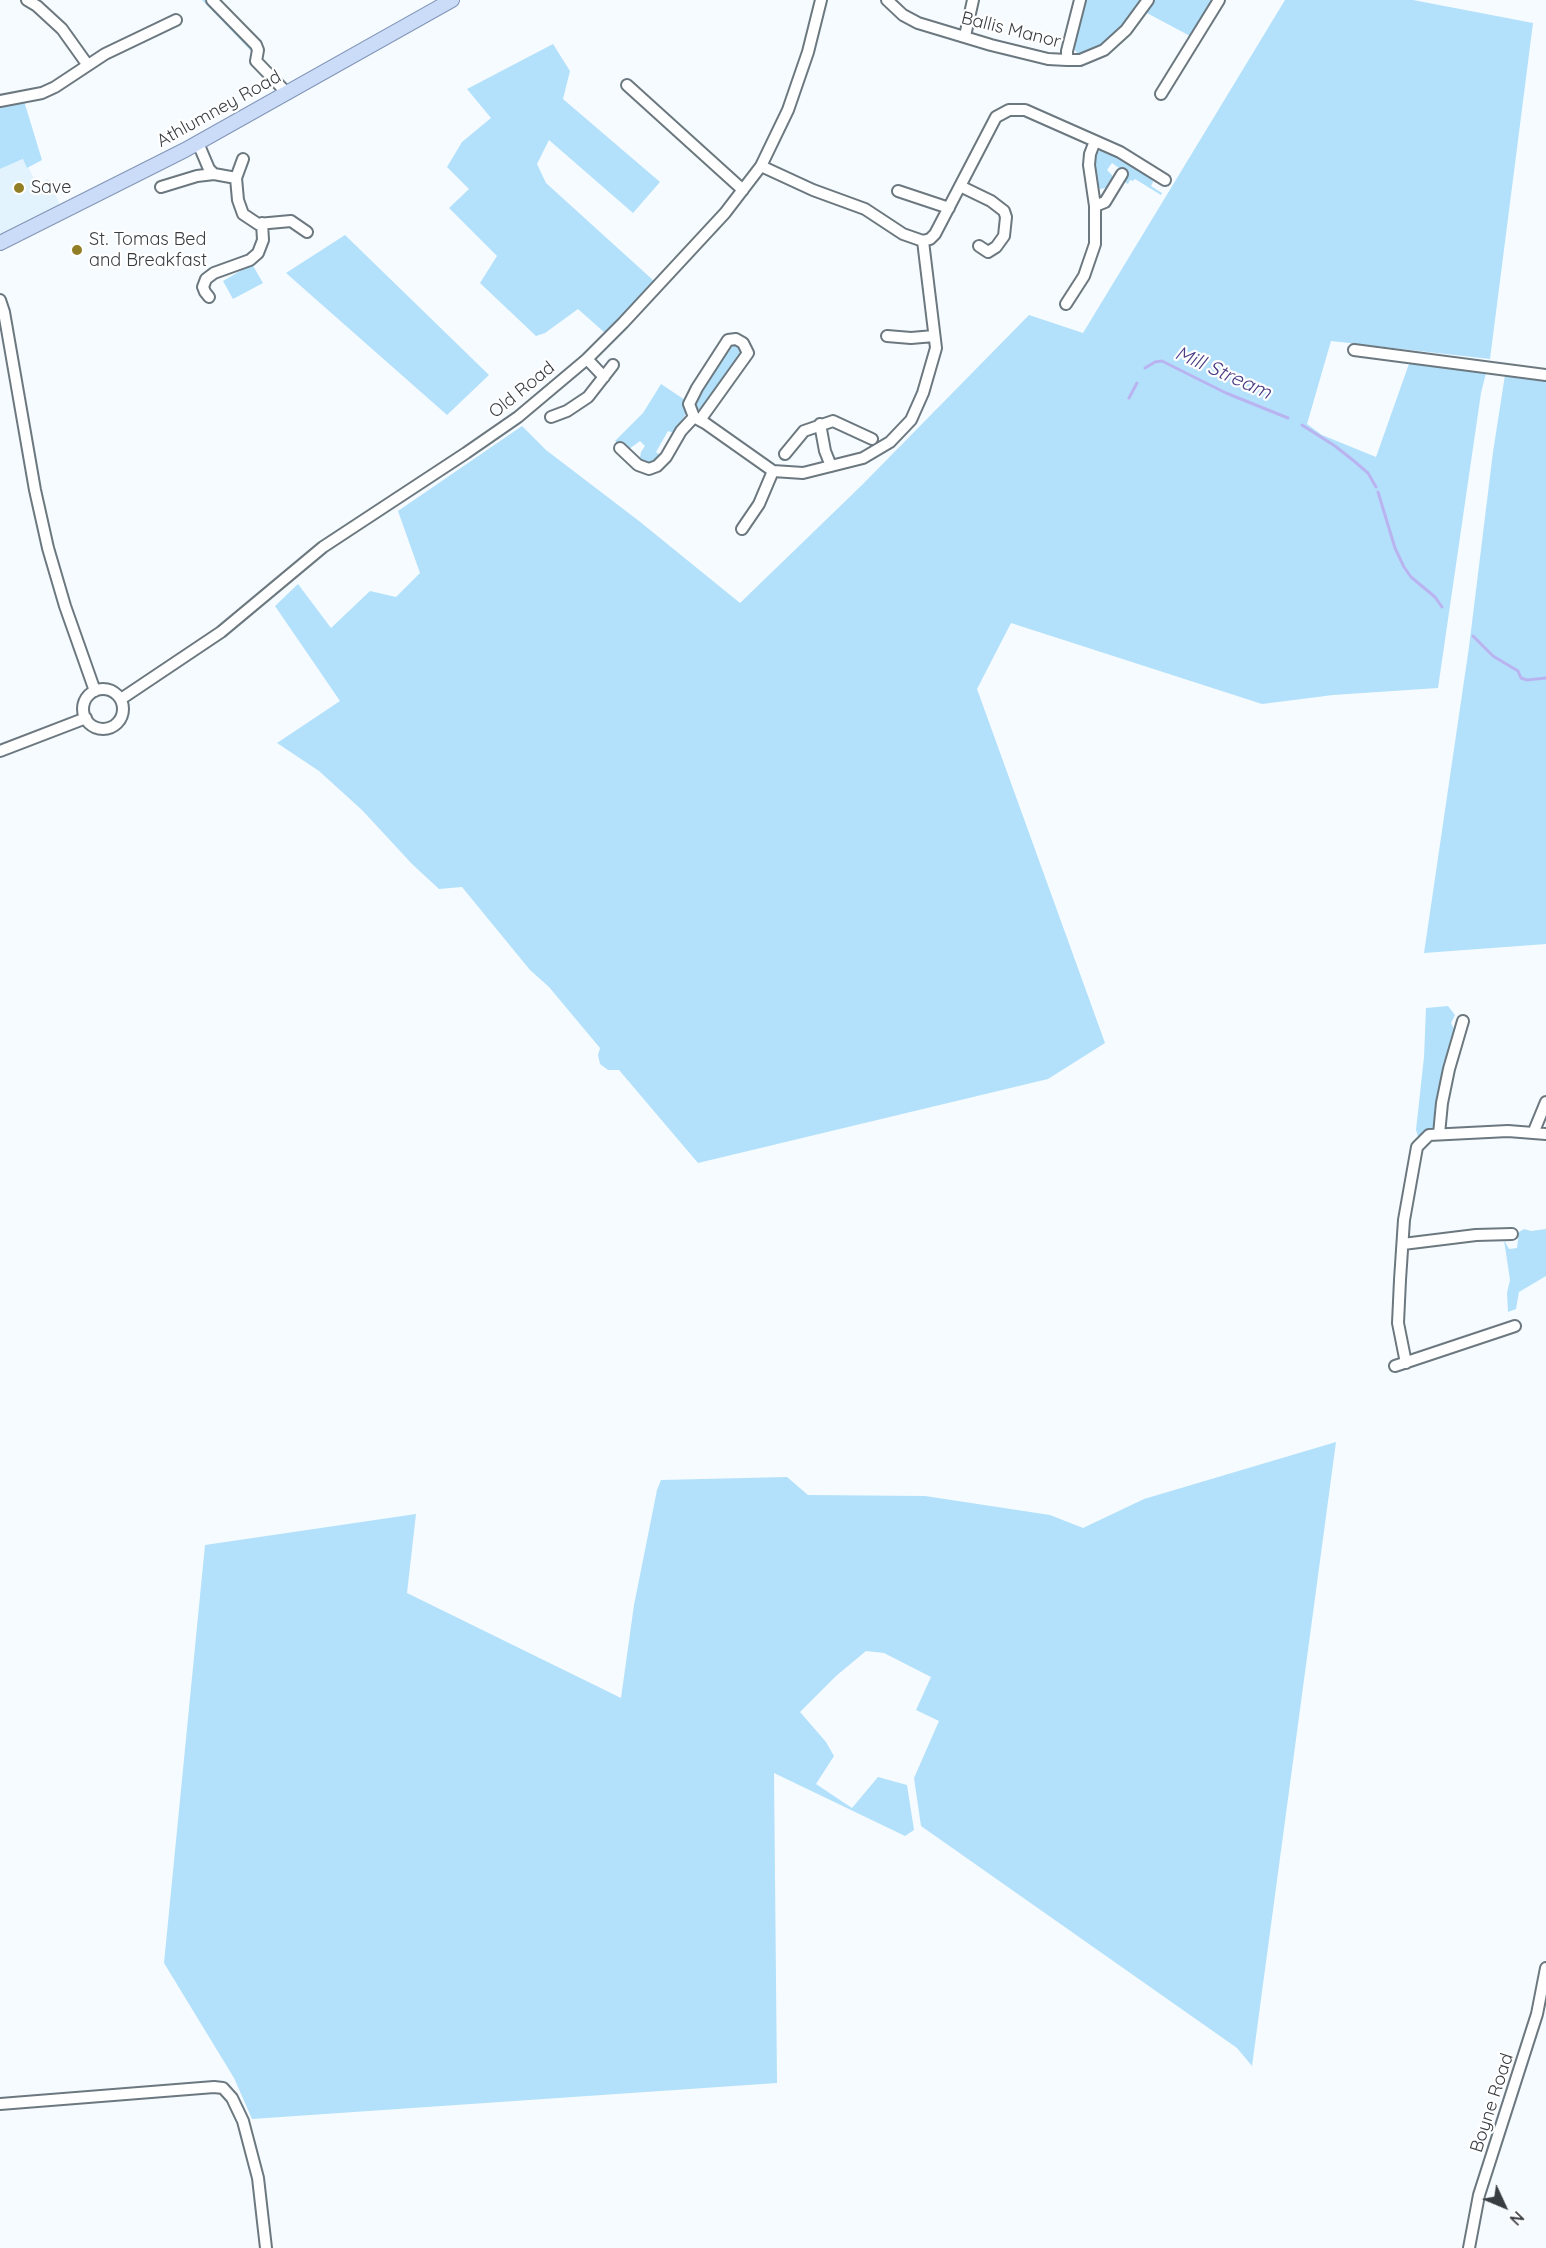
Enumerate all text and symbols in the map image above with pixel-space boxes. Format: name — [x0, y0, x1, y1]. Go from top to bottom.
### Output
street label: Ballis Manor — [959, 7, 1063, 53]
street label: Athlumney Road — [153, 66, 285, 152]
place label: Save — [31, 177, 71, 199]
marker: Save — [12, 181, 26, 195]
place label: St. Tomas Bed and Breakfast — [89, 229, 207, 272]
marker: St. Tomas Bed and Breakfast — [70, 243, 84, 257]
water label: Mill Stream — [1171, 341, 1275, 405]
street label: Old Road — [485, 357, 559, 423]
street label: Boyne Road — [1466, 2051, 1518, 2155]
north arrow — [1474, 2176, 1534, 2236]
text: N — [1506, 2207, 1528, 2230]

